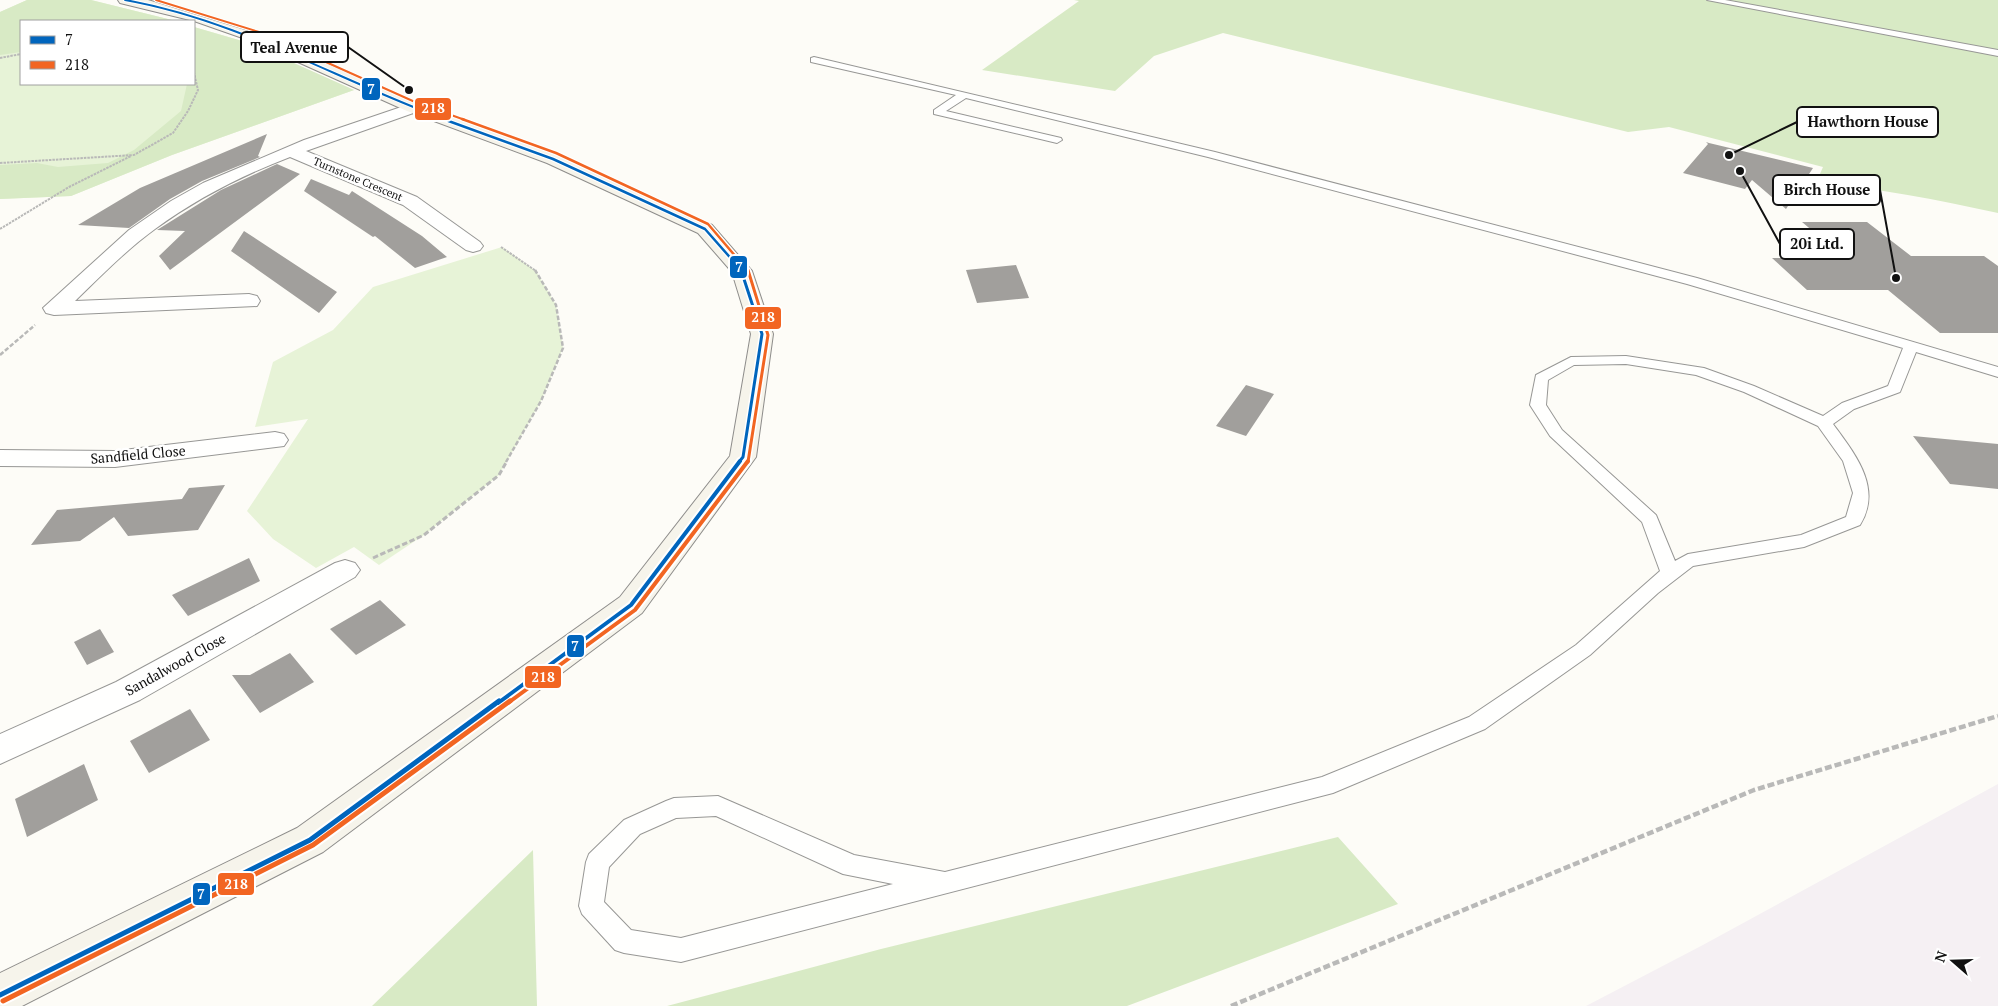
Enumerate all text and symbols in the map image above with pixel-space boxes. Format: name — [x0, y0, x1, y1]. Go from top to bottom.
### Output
legend — [20, 20, 195, 85]
text: 7 — [65, 29, 73, 49]
callout: Teal Avenue — [241, 32, 348, 62]
text: Teal Avenue — [250, 37, 338, 57]
text: 218 — [65, 54, 89, 74]
line badge: 7 — [361, 77, 381, 101]
text: 7 — [367, 79, 375, 98]
line badge: 218 — [414, 97, 452, 121]
text: 218 — [421, 98, 445, 117]
callout: Hawthorn House — [1797, 107, 1938, 137]
text: Hawthorn House — [1807, 111, 1929, 131]
street label: Turnstone Crescent — [311, 154, 405, 204]
callout: Birch House — [1773, 175, 1880, 205]
text: Birch House — [1784, 179, 1870, 199]
callout: 20i Ltd. — [1780, 229, 1854, 259]
text: 20i Ltd. — [1790, 233, 1844, 253]
line badge: 7 — [729, 255, 748, 279]
text: 7 — [735, 257, 743, 276]
line badge: 218 — [744, 306, 782, 330]
text: 218 — [751, 307, 775, 326]
street label: Sandfield Close — [90, 440, 186, 468]
street label: Sandalwood Close — [121, 628, 229, 700]
line badge: 7 — [566, 634, 585, 658]
text: 7 — [571, 636, 579, 655]
line badge: 218 — [524, 665, 562, 689]
text: 218 — [531, 667, 555, 686]
line badge: 218 — [217, 872, 255, 896]
text: 218 — [224, 874, 248, 893]
line badge: 7 — [192, 882, 211, 906]
text: 7 — [197, 884, 205, 903]
north arrow — [1928, 936, 1978, 986]
text: N — [1930, 948, 1951, 965]

